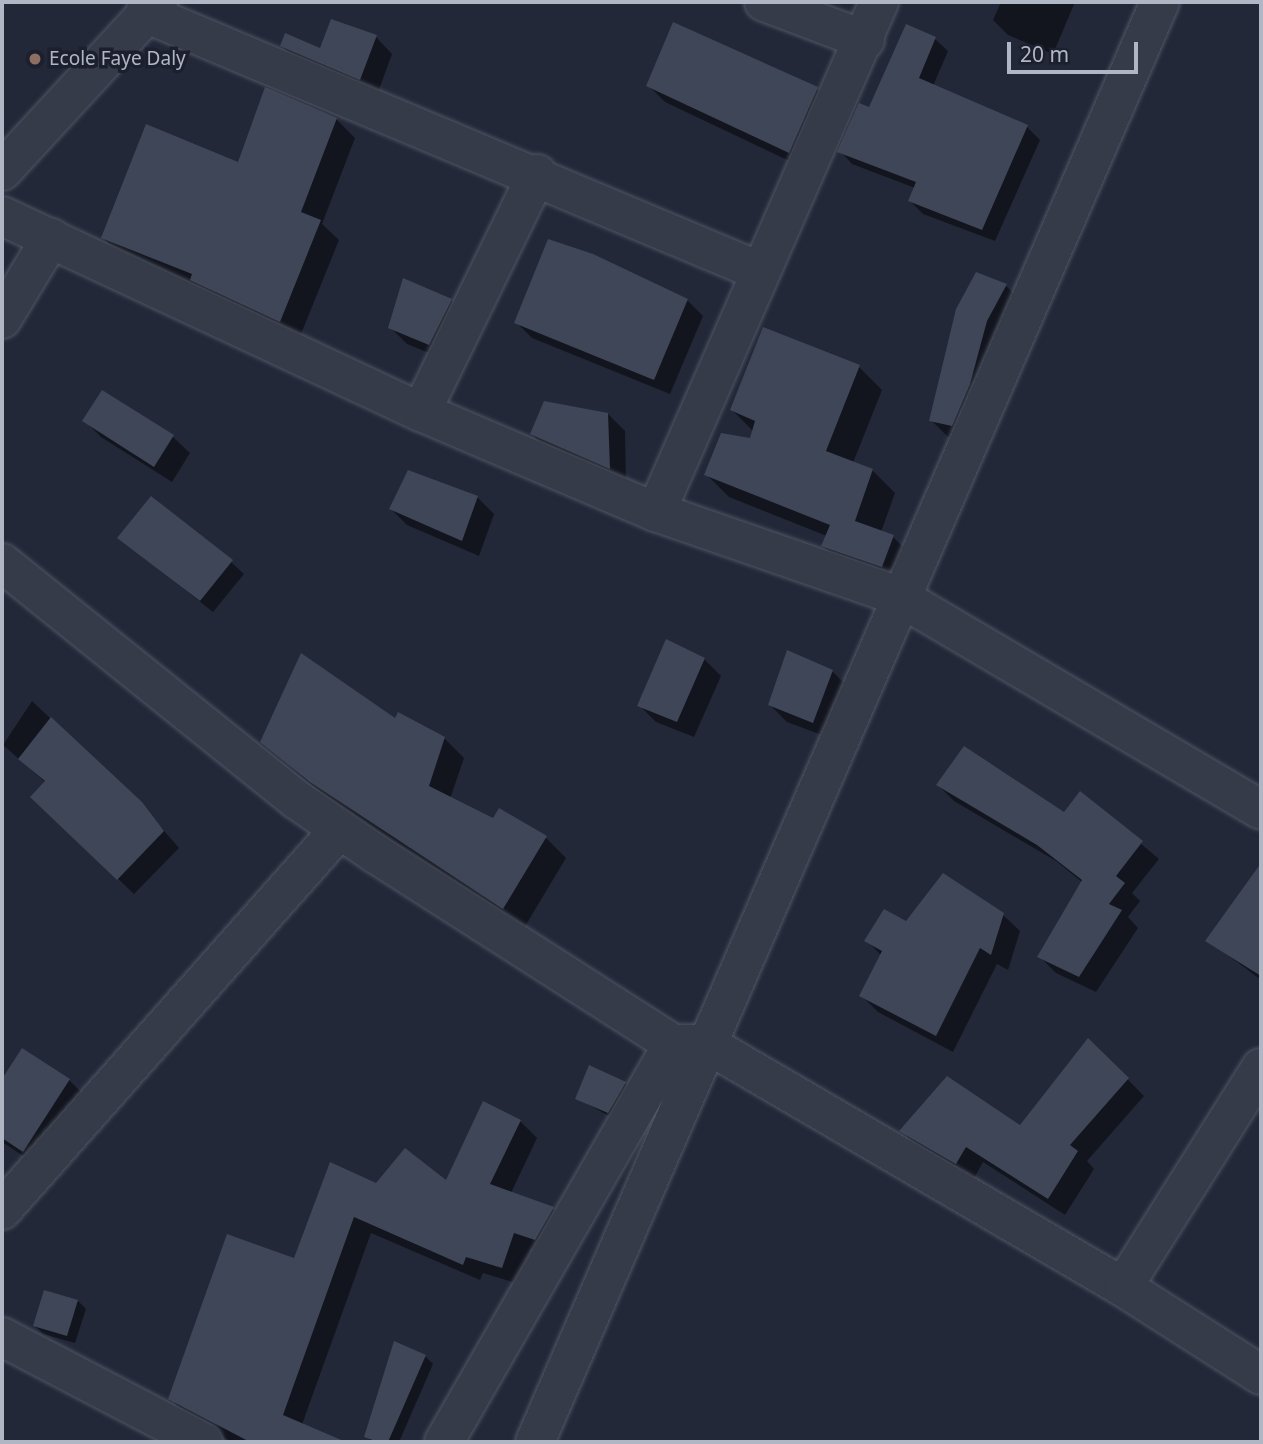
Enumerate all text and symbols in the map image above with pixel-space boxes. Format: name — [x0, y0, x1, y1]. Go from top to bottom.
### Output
scale bar — [1011, 28, 1142, 72]
text: 20 m — [1020, 40, 1069, 68]
place label: Ecole Faye Daly — [49, 48, 186, 70]
marker: Ecole Faye Daly — [27, 51, 43, 67]

